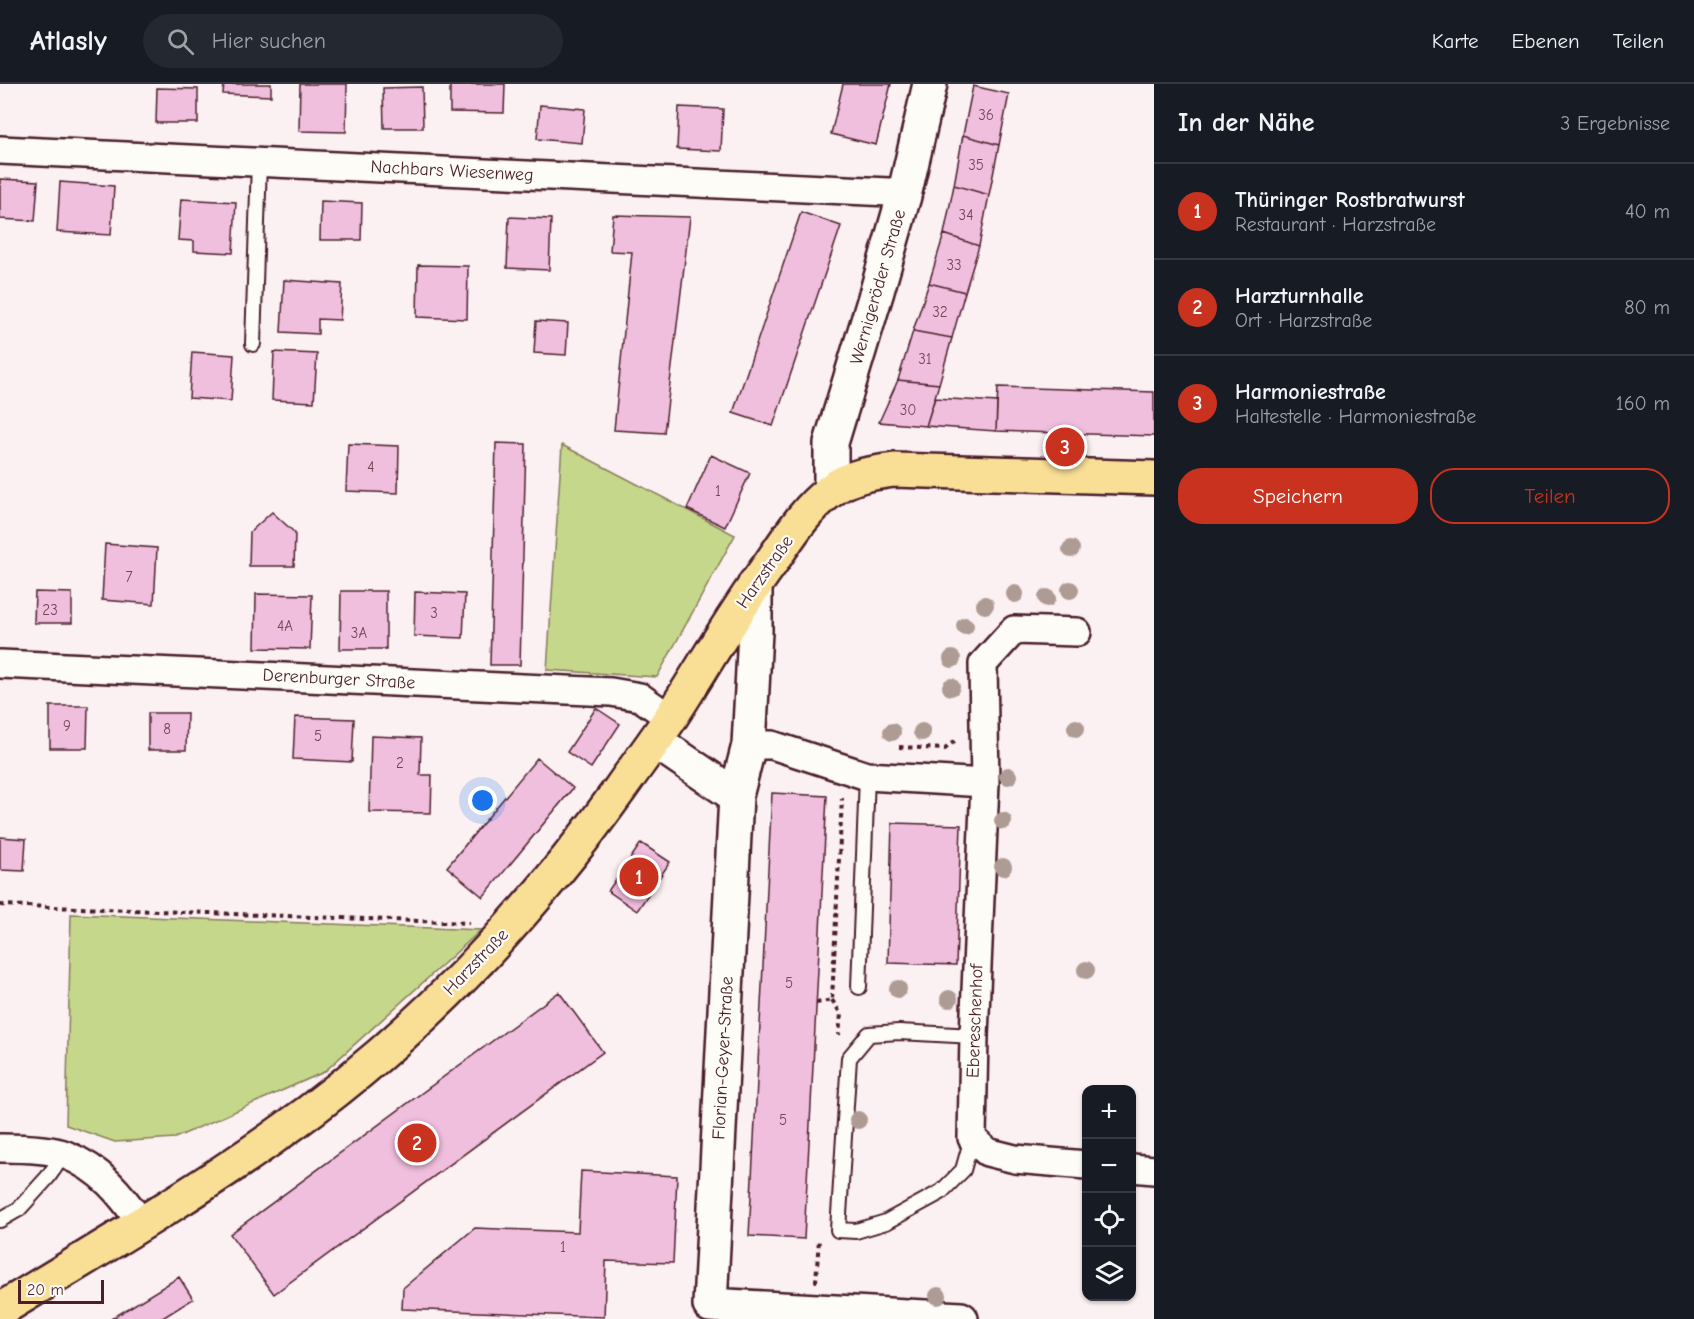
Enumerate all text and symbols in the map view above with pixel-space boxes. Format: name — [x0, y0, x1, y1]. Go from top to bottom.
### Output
search box — [143, 14, 563, 68]
text: Atlasly — [30, 25, 107, 57]
icon: search — [164, 25, 197, 58]
text: Hier suchen — [212, 28, 326, 54]
text: Karte — [1432, 29, 1479, 53]
text: Ebenen — [1512, 29, 1580, 53]
text: Teilen — [1613, 29, 1664, 53]
house number: 36 — [978, 106, 994, 124]
text: In der Nähe — [1178, 108, 1315, 138]
text: 3 Ergebnisse — [1560, 112, 1670, 135]
street label: Nachbars Wiesenweg — [370, 156, 534, 186]
house number: 35 — [968, 156, 984, 174]
text: Thüringer Rostbratwurst — [1235, 187, 1465, 213]
text: 1 — [1194, 200, 1201, 223]
text: 40 m — [1625, 200, 1670, 223]
house number: 34 — [959, 206, 973, 224]
street label: Wernigeröder Straße — [846, 207, 910, 367]
text: Restaurant · Harzstraße — [1235, 213, 1436, 236]
house number: 33 — [946, 256, 962, 274]
text: Harzturnhalle — [1235, 283, 1364, 309]
text: 2 — [1193, 296, 1202, 319]
text: 80 m — [1624, 296, 1670, 319]
house number: 32 — [932, 303, 948, 321]
text: Ort · Harzstraße — [1235, 309, 1372, 332]
house number: 31 — [918, 350, 932, 368]
text: Harmoniestraße — [1235, 379, 1386, 405]
text: 3 — [1193, 392, 1202, 415]
text: 160 m — [1616, 392, 1670, 415]
house number: 30 — [900, 401, 916, 419]
text: Haltestelle · Harmoniestraße — [1235, 405, 1476, 428]
pin: 3 — [1046, 424, 1084, 470]
house number: 4 — [367, 458, 375, 476]
button: Speichern — [1178, 468, 1418, 524]
button: Teilen — [1430, 468, 1670, 524]
house number: 1 — [715, 482, 721, 500]
street label: Harzstraße — [732, 531, 798, 613]
house number: 7 — [125, 568, 133, 586]
house number: 23 — [42, 601, 58, 619]
house number: 3 — [430, 604, 438, 622]
house number: 4A — [277, 617, 293, 635]
house number: 3A — [351, 624, 367, 642]
street label: Derenburger Straße — [262, 665, 416, 693]
house number: 9 — [63, 717, 71, 735]
house number: 8 — [163, 720, 171, 738]
house number: 5 — [314, 727, 322, 745]
house number: 2 — [396, 754, 404, 772]
your location — [468, 786, 497, 815]
pin: 1 — [620, 854, 658, 900]
street label: Harzstraße — [439, 924, 513, 1000]
street label: Ebereschenhof — [963, 963, 988, 1078]
house number: 5 — [785, 974, 793, 992]
street label: Florian-Geyer-Straße — [708, 976, 738, 1140]
map controls — [1082, 1085, 1136, 1301]
button: + — [1082, 1085, 1136, 1139]
house number: 5 — [779, 1111, 787, 1129]
pin: 2 — [398, 1120, 436, 1166]
button: − — [1082, 1139, 1136, 1193]
button: locate — [1082, 1193, 1136, 1247]
house number: 1 — [560, 1238, 566, 1256]
button: layers — [1082, 1247, 1136, 1301]
scale bar — [18, 1277, 104, 1304]
text: 20 m — [27, 1281, 64, 1299]

